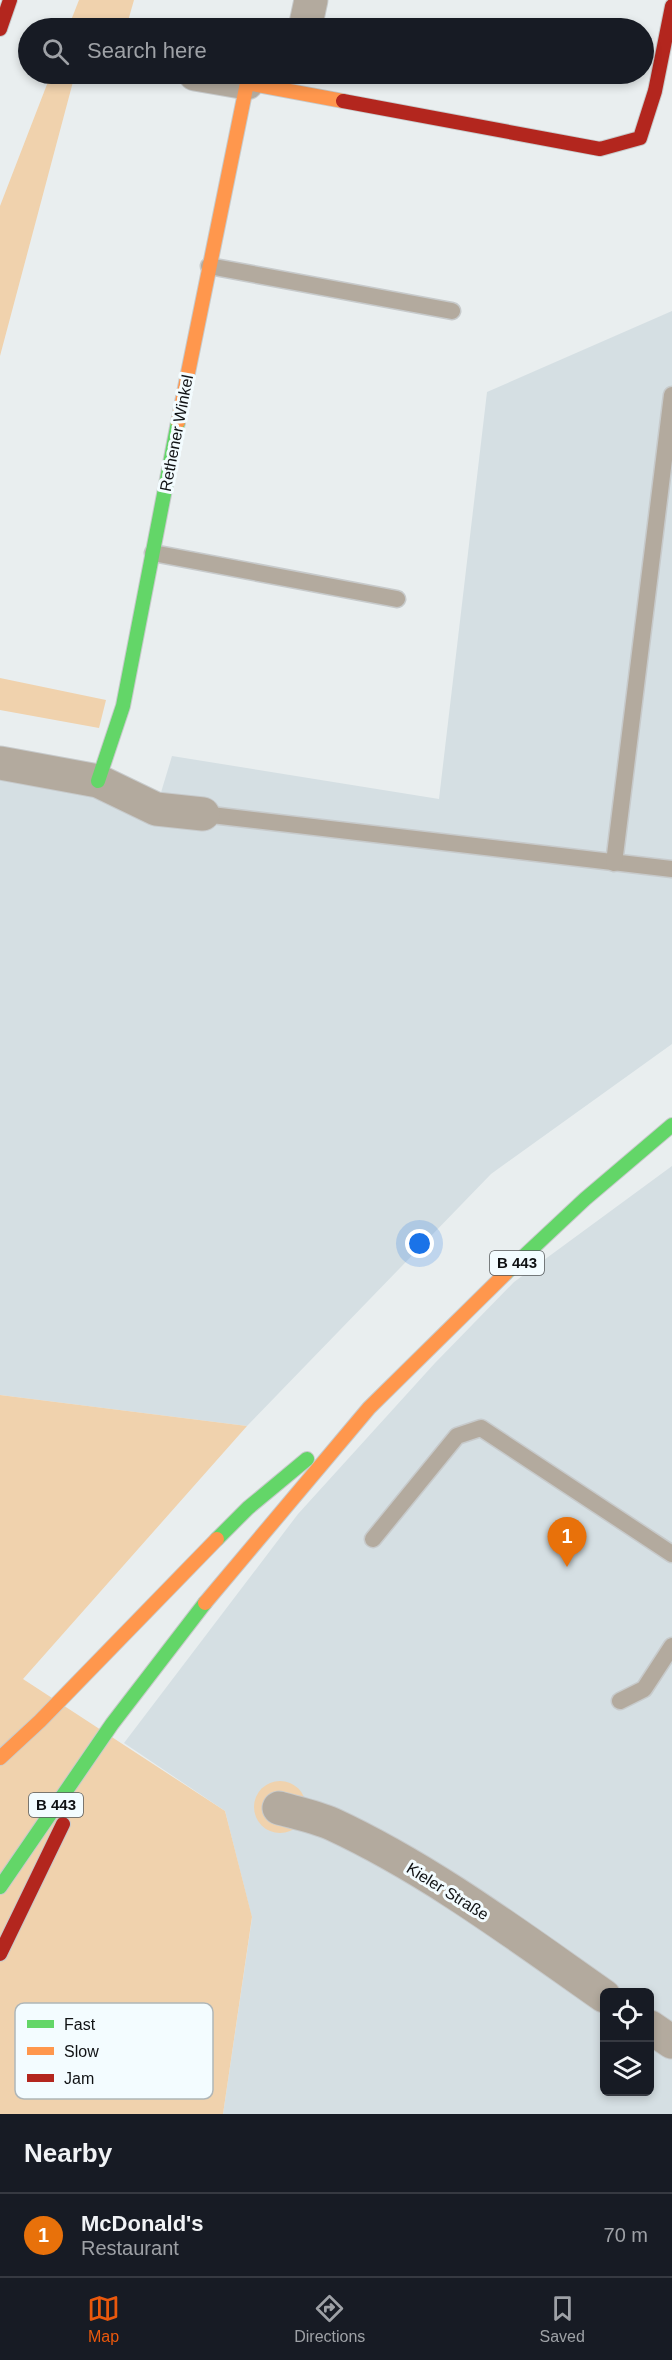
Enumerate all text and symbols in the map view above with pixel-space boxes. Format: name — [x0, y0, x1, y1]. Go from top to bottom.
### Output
search box — [18, 18, 654, 84]
icon: search — [39, 35, 72, 68]
text: Search here — [87, 38, 207, 63]
street label: Rethener Winkel — [157, 373, 196, 493]
your location — [405, 1229, 434, 1258]
road number: B 443 — [490, 1251, 544, 1275]
pin: 1 — [548, 1518, 586, 1567]
road number: B 443 — [29, 1793, 83, 1817]
street label: Kieler Straße — [404, 1859, 492, 1923]
map controls — [600, 1988, 654, 2096]
button: locate — [600, 1988, 654, 2042]
legend — [15, 2003, 213, 2099]
text: Fast — [64, 2016, 96, 2033]
button: layers — [600, 2042, 654, 2096]
text: Slow — [64, 2043, 99, 2060]
text: Jam — [64, 2070, 94, 2087]
text: Nearby — [24, 2138, 112, 2168]
text: McDonald's — [81, 2211, 204, 2236]
text: 1 — [38, 2224, 49, 2246]
text: 70 m — [604, 2224, 648, 2246]
text: Restaurant — [81, 2237, 179, 2259]
tab: Map — [87, 2292, 120, 2346]
tab: Directions — [294, 2292, 365, 2346]
tab: Saved — [540, 2292, 585, 2346]

